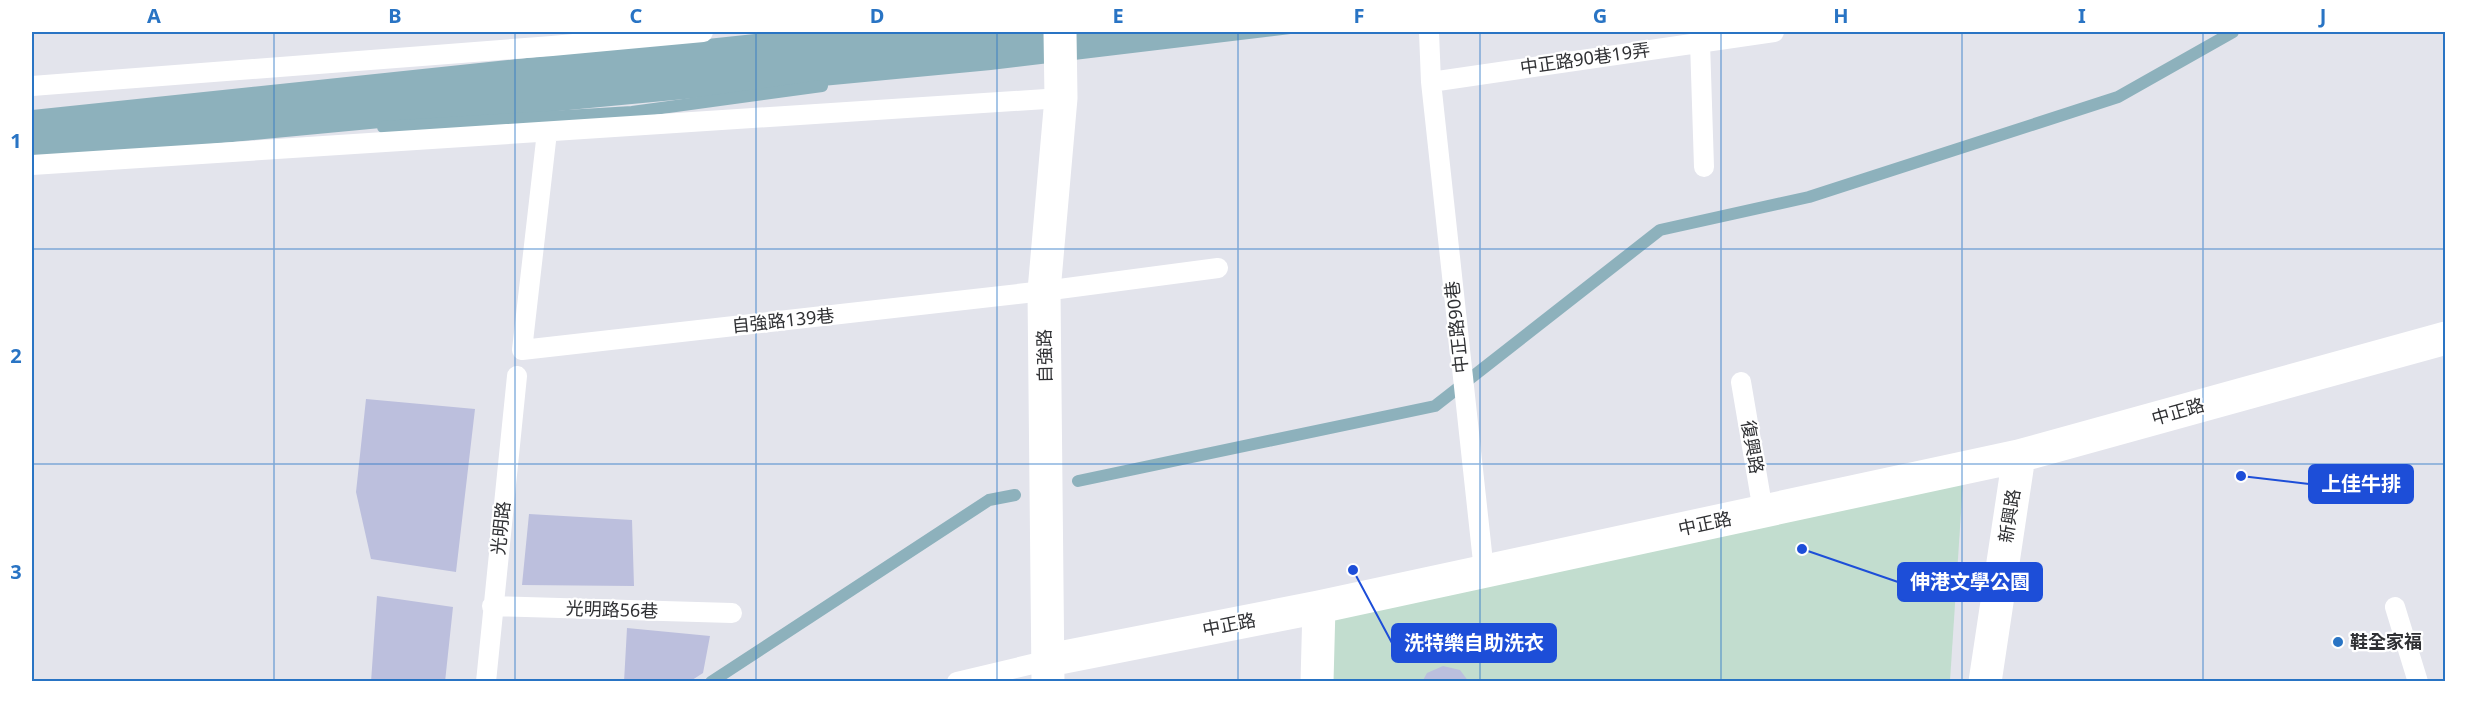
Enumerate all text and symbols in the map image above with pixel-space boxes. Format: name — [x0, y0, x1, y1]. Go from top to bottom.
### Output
text: A — [147, 2, 161, 29]
text: B — [388, 2, 402, 29]
text: C — [630, 2, 643, 29]
text: D — [870, 2, 884, 29]
text: E — [1112, 2, 1124, 29]
text: F — [1354, 2, 1364, 29]
text: G — [1593, 2, 1607, 29]
text: H — [1833, 2, 1849, 29]
text: I — [2078, 2, 2086, 29]
text: J — [2318, 2, 2326, 29]
street label: 中正路90巷19弄 — [1518, 37, 1651, 79]
text: 1 — [10, 127, 22, 154]
street label: 中正路90巷 — [1439, 280, 1473, 374]
street label: 自強路139巷 — [730, 303, 835, 337]
street label: 自強路 — [1032, 329, 1056, 383]
text: 2 — [10, 342, 22, 369]
street label: 中正路 — [2148, 392, 2207, 430]
street label: 復興路 — [1736, 418, 1769, 475]
callout: 上佳牛排 — [2309, 465, 2413, 503]
text: 上佳牛排 — [2321, 470, 2401, 497]
street label: 新興路 — [1993, 487, 2025, 544]
street label: 光明路 — [485, 500, 515, 556]
street label: 中正路 — [1676, 506, 1734, 540]
text: 3 — [10, 558, 22, 585]
callout: 伸港文學公園 — [1898, 563, 2042, 601]
text: 伸港文學公園 — [1910, 568, 2030, 595]
street label: 光明路56巷 — [565, 595, 659, 623]
street label: 中正路 — [1200, 607, 1258, 641]
callout: 洗特樂自助洗衣 — [1392, 624, 1556, 662]
text: 洗特樂自助洗衣 — [1404, 629, 1544, 656]
place label: 鞋全家福 — [2350, 629, 2422, 653]
marker: 鞋全家福 — [2331, 635, 2345, 649]

